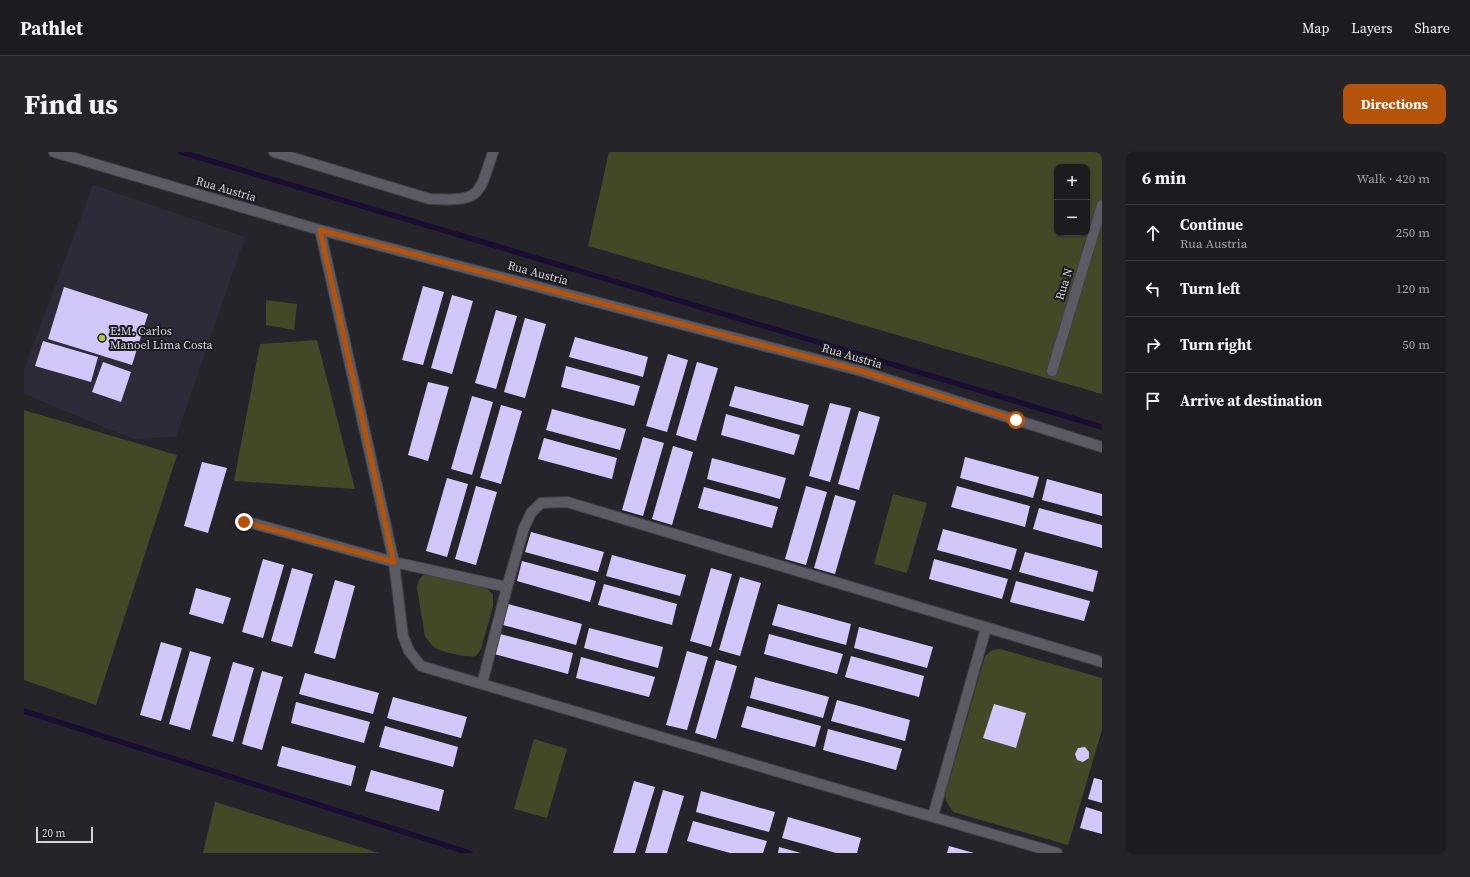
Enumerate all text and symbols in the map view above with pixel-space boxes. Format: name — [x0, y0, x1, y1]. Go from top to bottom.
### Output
text: Pathlet — [20, 15, 83, 41]
text: Map — [1302, 18, 1329, 38]
text: Layers — [1351, 18, 1393, 38]
text: Share — [1415, 18, 1450, 38]
button: Directions — [1343, 84, 1446, 124]
text: Find us — [24, 85, 118, 123]
map controls — [1054, 164, 1090, 236]
button: + — [1054, 164, 1090, 200]
text: 6 min — [1142, 166, 1186, 190]
text: Walk · 420 m — [1357, 170, 1430, 187]
street label: Rua Austria — [194, 173, 259, 206]
button: − — [1054, 200, 1090, 236]
text: Continue — [1180, 214, 1243, 235]
icon: ahead — [1142, 222, 1164, 244]
text: 250 m — [1396, 224, 1430, 241]
text: Rua Austria — [1180, 235, 1247, 252]
street label: Rua Austria — [506, 257, 571, 289]
street label: Rua N — [1052, 266, 1076, 302]
icon: left — [1142, 278, 1164, 300]
text: Turn left — [1180, 278, 1240, 299]
text: 120 m — [1396, 280, 1430, 297]
place label: E.M. Carlos Manoel Lima Costa — [110, 323, 214, 353]
marker: E.M. Carlos Manoel Lima Costa — [97, 333, 107, 343]
icon: right — [1142, 334, 1164, 356]
text: Turn right — [1180, 334, 1252, 355]
text: 50 m — [1402, 336, 1430, 353]
street label: Rua Austria — [820, 340, 885, 373]
icon: arrive — [1142, 390, 1164, 412]
text: Arrive at destination — [1180, 390, 1322, 411]
route start — [1007, 411, 1025, 429]
route end — [235, 513, 253, 531]
scale bar — [36, 825, 93, 844]
text: 20 m — [42, 826, 65, 841]

